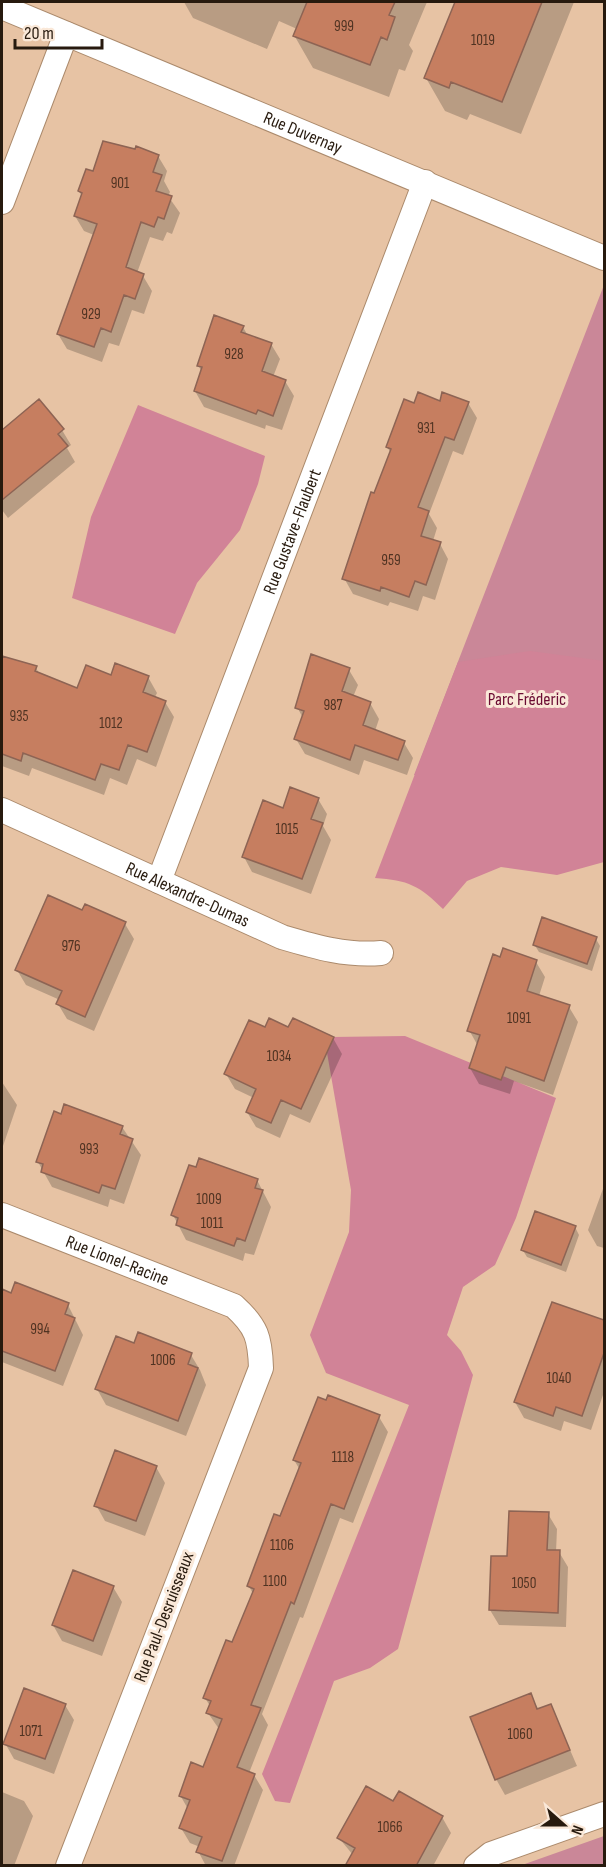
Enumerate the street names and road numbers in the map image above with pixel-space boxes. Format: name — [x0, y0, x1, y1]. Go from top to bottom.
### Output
street label: Rue Duvernay — [260, 107, 345, 158]
street label: Rue Gustave-Flaubert — [259, 465, 326, 597]
street label: Rue Alexandre-Dumas — [123, 857, 253, 931]
street label: Rue Lionel-Racine — [63, 1231, 172, 1290]
street label: Rue Paul-Desruisseaux — [130, 1549, 199, 1685]

